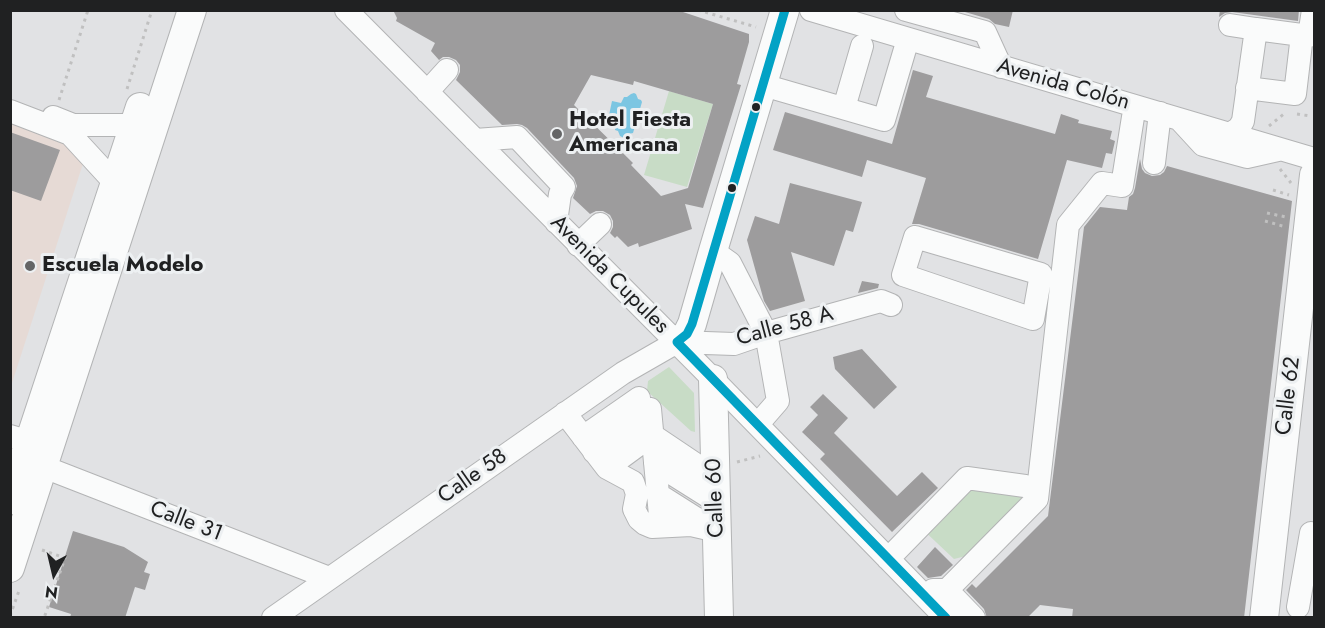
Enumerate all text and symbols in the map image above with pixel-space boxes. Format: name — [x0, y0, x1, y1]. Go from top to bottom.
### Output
street label: Avenida Colón — [994, 53, 1132, 117]
unlabelled marker — [750, 101, 762, 113]
place label: Hotel Fiesta Americana — [569, 108, 691, 160]
marker: Hotel Fiesta Americana — [550, 127, 564, 141]
unlabelled marker — [726, 182, 738, 194]
street label: Avenida Cupules — [544, 210, 674, 340]
place label: Escuela Modelo — [42, 253, 204, 279]
marker: Escuela Modelo — [23, 259, 37, 273]
street label: Calle 58 A — [734, 301, 836, 353]
street label: Calle 62 — [1271, 355, 1307, 437]
street label: Calle 58 — [433, 444, 513, 510]
street label: Calle 60 — [701, 458, 731, 538]
street label: Calle 31 — [146, 496, 226, 548]
north arrow — [24, 544, 84, 604]
text: N — [44, 580, 59, 605]

